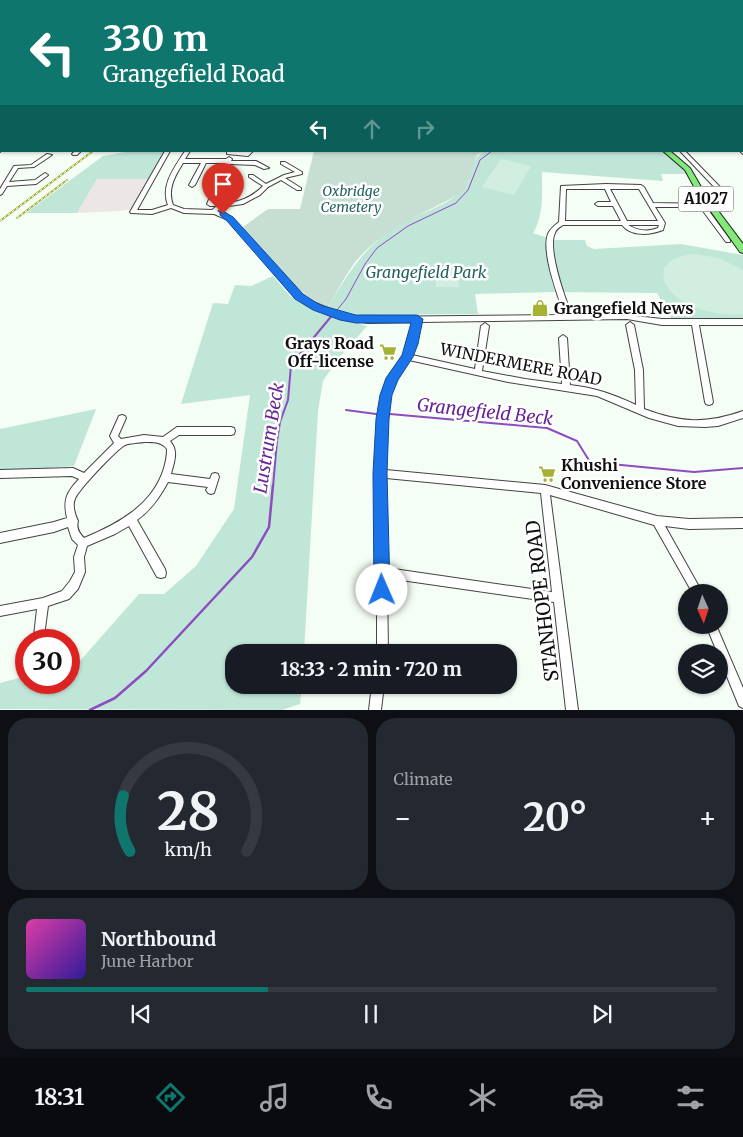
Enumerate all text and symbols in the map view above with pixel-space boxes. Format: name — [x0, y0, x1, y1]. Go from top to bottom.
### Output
text: 330 m — [103, 17, 208, 61]
icon: left — [20, 20, 85, 85]
text: Grangefield Road — [103, 60, 285, 88]
icon: left — [305, 115, 333, 143]
icon: ahead — [358, 115, 386, 143]
icon: right — [411, 115, 439, 143]
pin — [202, 163, 244, 214]
icon: arrive — [209, 170, 237, 198]
park label: Oxbridge Cemetery — [320, 182, 382, 216]
road number: A1027 — [678, 186, 734, 212]
park label: Grangefield Park — [366, 262, 487, 282]
shop icon: Grangefield News — [530, 298, 550, 318]
place label: Grangefield News — [554, 298, 693, 318]
place label: Grays Road Off-license — [285, 333, 374, 371]
street label: WINDERMERE ROAD — [437, 338, 604, 389]
supermarket icon: Grays Road Off-license — [378, 342, 398, 362]
water label: Lustrum Beck — [248, 381, 289, 495]
water label: Grangefield Beck — [416, 393, 554, 430]
place label: Khushi Convenience Store — [561, 455, 707, 493]
supermarket icon: Khushi Convenience Store — [537, 464, 557, 484]
street label: STANHOPE ROAD — [520, 519, 564, 683]
position arrow — [355, 563, 407, 615]
north arrow — [678, 584, 728, 634]
map controls — [678, 584, 728, 694]
speed limit sign: 30 — [15, 629, 80, 694]
button: layers — [678, 644, 728, 694]
text: 18:33 · 2 min · 720 m — [280, 657, 462, 681]
text: Climate — [394, 769, 453, 789]
text: 28 — [157, 779, 219, 844]
text: 20° — [523, 794, 587, 841]
text: − — [394, 800, 412, 836]
text: + — [698, 800, 717, 836]
text: km/h — [164, 838, 212, 861]
text: Northbound — [101, 927, 216, 951]
text: June Harbor — [101, 951, 194, 971]
icon: previous — [127, 1000, 155, 1028]
icon: pause — [357, 1000, 385, 1028]
icon: next — [588, 1000, 616, 1028]
icon: directions — [153, 1080, 188, 1115]
icon: music — [257, 1080, 292, 1115]
icon: phone — [361, 1080, 396, 1115]
icon: climate — [465, 1080, 500, 1115]
icon: car — [569, 1080, 604, 1115]
icon: filters — [673, 1080, 708, 1115]
text: 18:31 — [35, 1083, 84, 1111]

